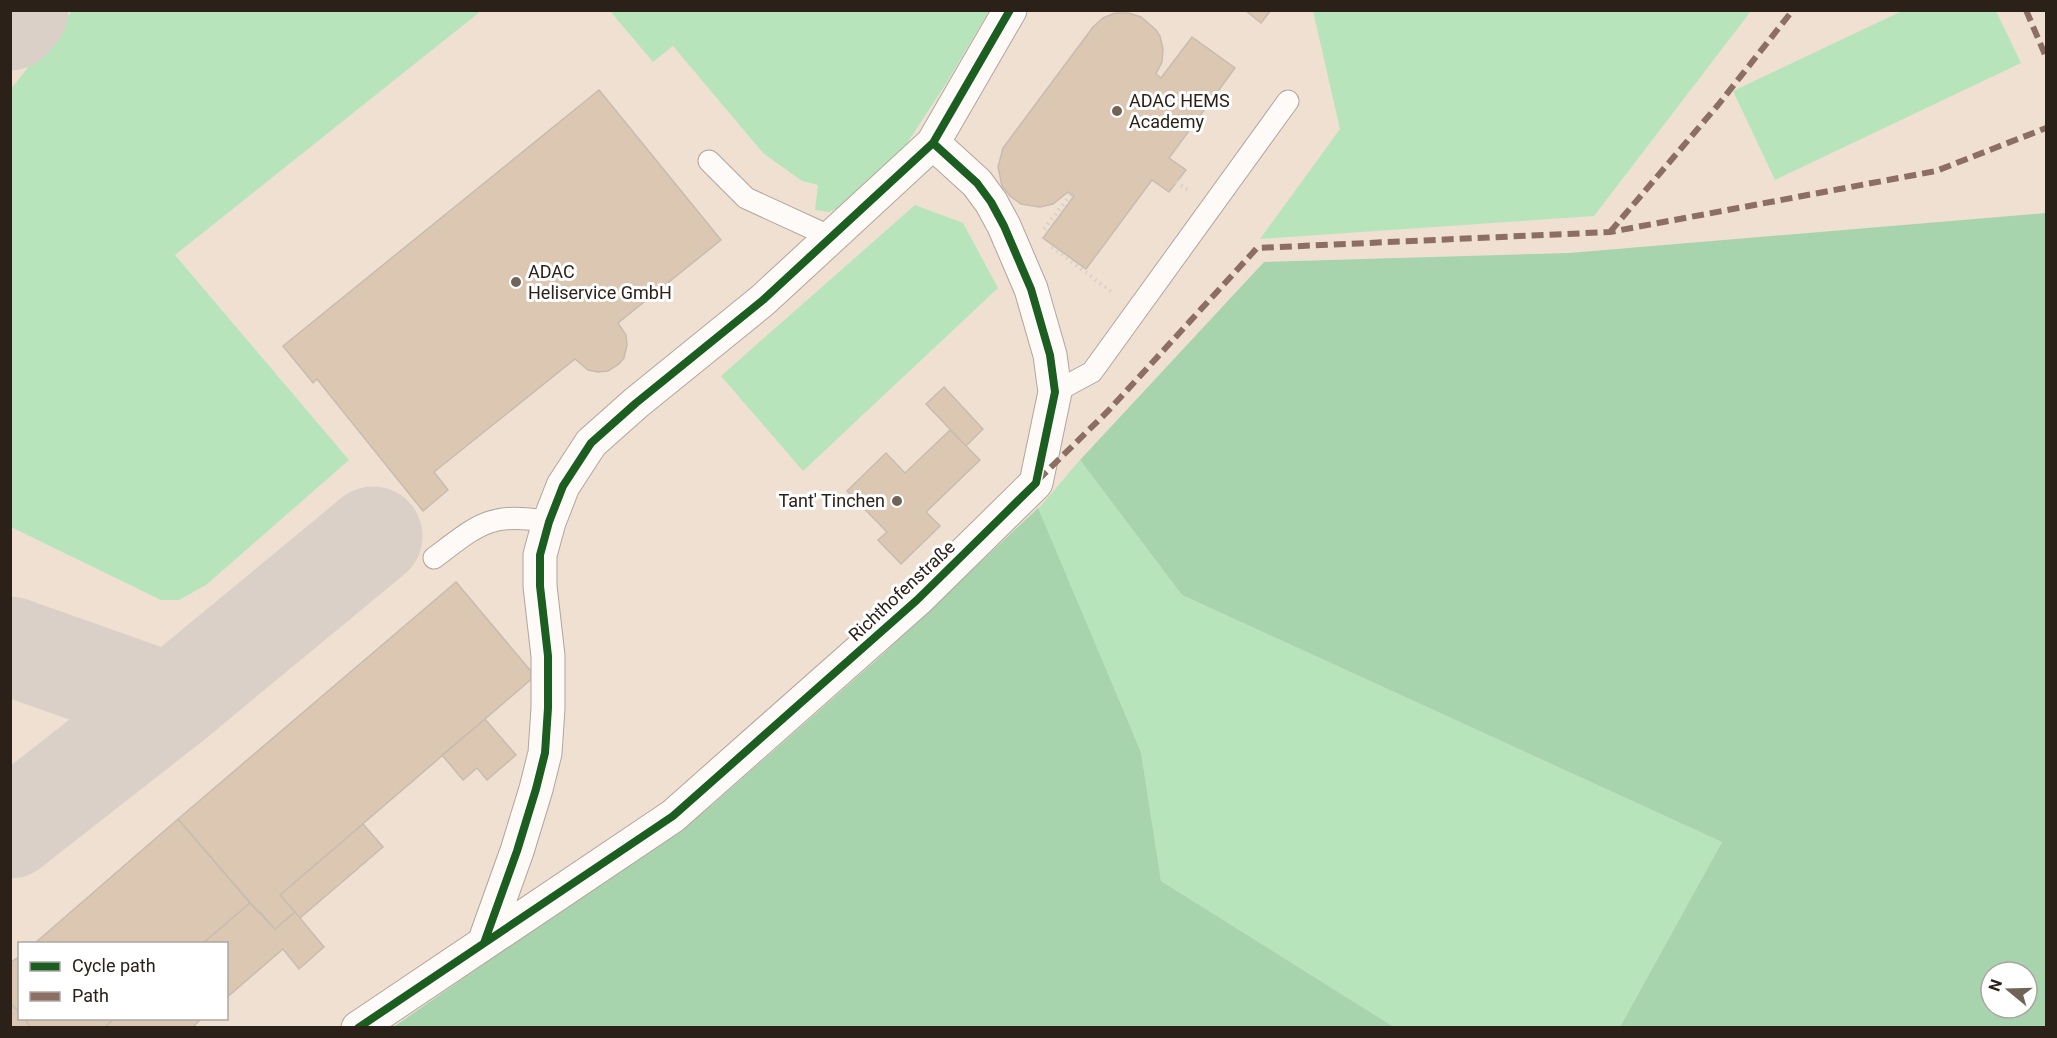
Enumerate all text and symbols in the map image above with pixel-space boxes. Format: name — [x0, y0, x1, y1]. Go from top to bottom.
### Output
place label: ADAC HEMS Academy — [1129, 90, 1230, 132]
marker: ADAC HEMS Academy — [1110, 104, 1124, 118]
place label: ADAC Heliservice GmbH — [528, 261, 672, 303]
marker: ADAC Heliservice GmbH — [509, 275, 523, 289]
place label: Tant' Tinchen — [778, 490, 885, 511]
marker: Tant' Tinchen — [890, 494, 904, 508]
street label: Richthofenstraße — [844, 536, 959, 645]
legend — [18, 942, 228, 1020]
text: Cycle path — [72, 955, 156, 976]
north arrow — [1979, 960, 2039, 1020]
text: N — [1984, 977, 2006, 994]
text: Path — [72, 985, 109, 1006]

